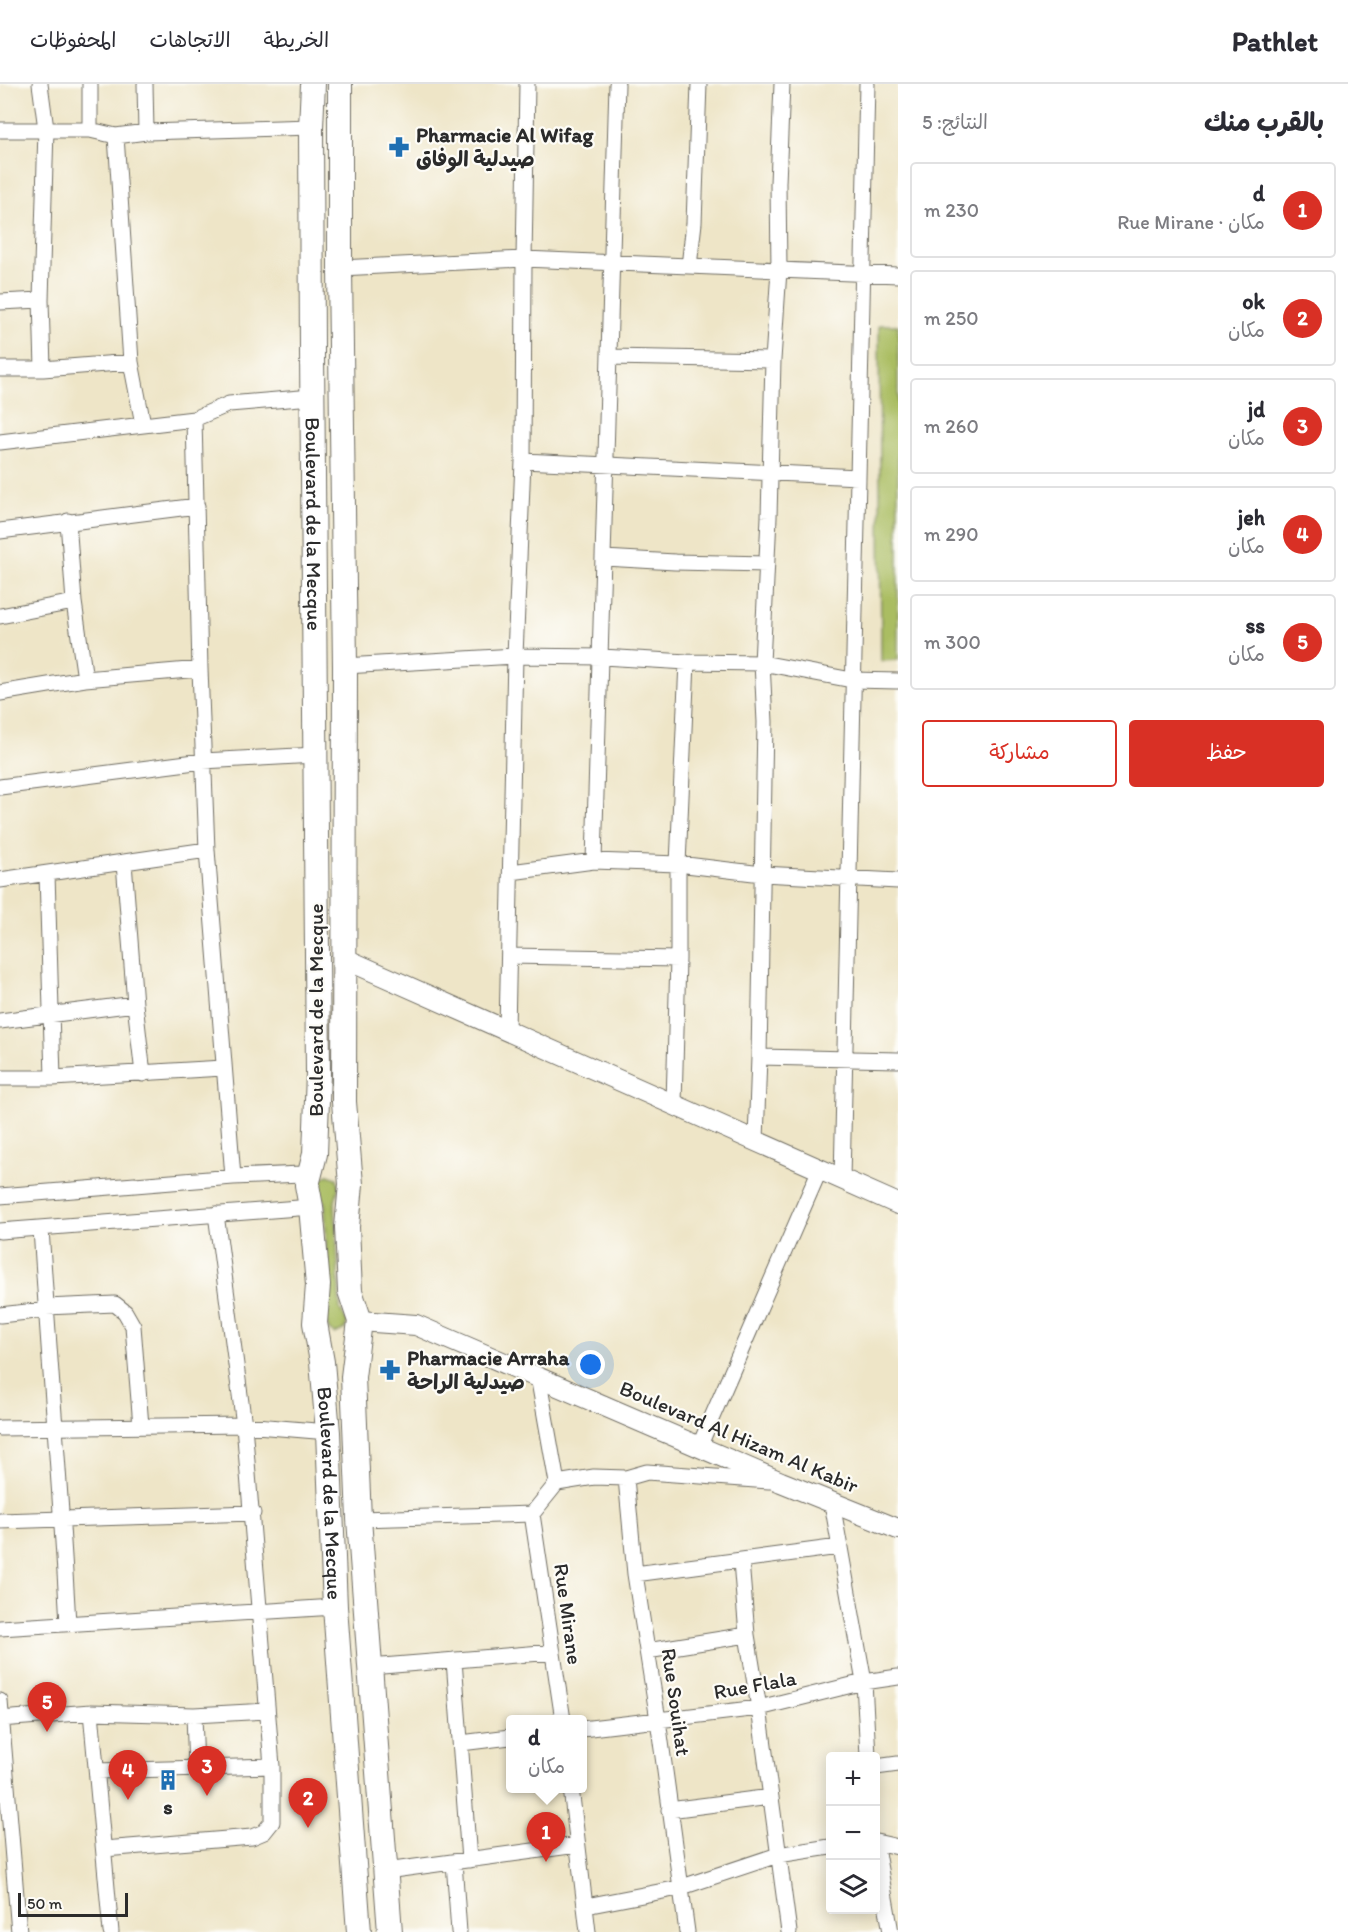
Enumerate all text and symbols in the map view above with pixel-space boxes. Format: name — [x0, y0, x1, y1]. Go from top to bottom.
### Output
text: Pathlet — [1232, 24, 1318, 58]
text: المحفوظات — [30, 27, 116, 52]
text: الاتجاهات — [149, 27, 231, 52]
text: الخريطة — [264, 27, 329, 52]
text: بالقرب منك — [1204, 106, 1324, 138]
text: النتائج: 5 — [922, 110, 988, 134]
place label: Pharmacie Al Wifag صيدلية الوفاق — [416, 122, 594, 173]
pharmacy icon: Pharmacie Al Wifag صيدلية الوفاق — [387, 135, 411, 159]
text: d — [1253, 180, 1265, 207]
text: 230 m — [924, 198, 979, 222]
text: 1 — [1298, 198, 1307, 222]
text: مكان · Rue Mirane — [1117, 210, 1265, 234]
text: ok — [1242, 288, 1265, 315]
text: 250 m — [924, 306, 979, 330]
text: 2 — [1297, 306, 1308, 330]
text: مكان — [1228, 318, 1265, 342]
text: jd — [1248, 396, 1265, 423]
text: 260 m — [924, 414, 979, 438]
text: 3 — [1297, 414, 1308, 438]
street label: Boulevard de la Mecque — [301, 417, 327, 631]
text: مكان — [1228, 426, 1265, 450]
text: jeh — [1238, 504, 1265, 531]
text: 290 m — [924, 522, 979, 546]
text: 4 — [1296, 522, 1309, 546]
text: مكان — [1228, 534, 1265, 558]
text: ss — [1245, 612, 1265, 639]
text: 300 m — [924, 630, 981, 654]
text: 5 — [1297, 630, 1308, 654]
text: مكان — [1228, 642, 1265, 666]
button: مشاركة — [922, 720, 1117, 787]
button: حفظ — [1129, 720, 1324, 787]
street label: Boulevard de la Mecque — [303, 903, 328, 1117]
place label: Pharmacie Arraha صيدلية الراحة — [407, 1345, 570, 1395]
your location — [576, 1350, 605, 1379]
pharmacy icon: Pharmacie Arraha صيدلية الراحة — [378, 1358, 402, 1382]
street label: Boulevard Al Hizam Al Kabir — [616, 1375, 863, 1498]
street label: Boulevard de la Mecque — [312, 1385, 348, 1600]
street label: Rue Mirane — [549, 1562, 588, 1666]
street label: Rue Souihat — [657, 1646, 696, 1758]
street label: Rue Flala — [712, 1665, 798, 1704]
pin: 5 — [28, 1682, 66, 1732]
popup — [506, 1715, 587, 1793]
text: d — [528, 1724, 540, 1751]
pin: 3 — [188, 1746, 226, 1796]
pin: 4 — [108, 1750, 148, 1800]
map controls — [826, 1752, 880, 1914]
button: + — [826, 1752, 880, 1806]
text: مكان — [528, 1754, 565, 1778]
building icon: s — [156, 1768, 180, 1792]
pin: 2 — [288, 1778, 328, 1828]
place label: s — [163, 1794, 173, 1819]
button: − — [826, 1806, 880, 1860]
pin: 1 — [526, 1812, 566, 1862]
button: layers — [826, 1860, 880, 1914]
scale bar — [18, 1890, 128, 1918]
text: 50 m — [27, 1894, 62, 1913]

